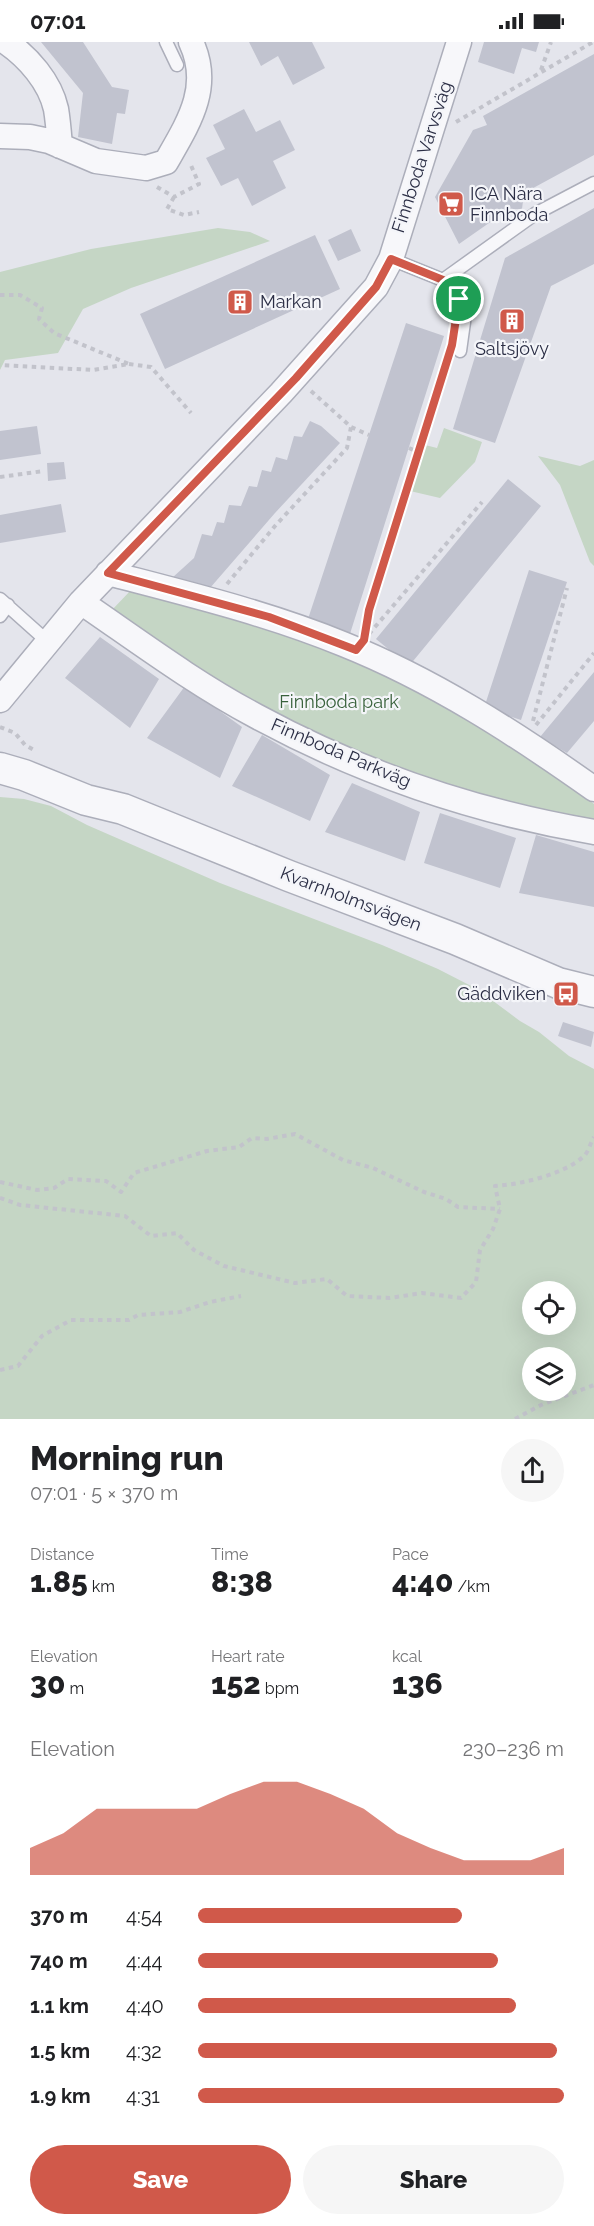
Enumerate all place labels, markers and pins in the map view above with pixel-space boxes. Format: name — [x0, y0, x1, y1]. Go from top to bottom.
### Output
place label: ICA Nära Finnboda — [470, 183, 548, 225]
supermarket icon: ICA Nära Finnboda — [436, 189, 466, 219]
pin — [433, 273, 484, 324]
building icon: Markan — [225, 287, 255, 317]
place label: Markan — [260, 291, 322, 312]
building icon: Saltsjövy — [497, 306, 527, 336]
place label: Saltsjövy — [475, 338, 549, 359]
bus stop icon: Gäddviken — [551, 979, 581, 1009]
place label: Gäddviken — [457, 983, 546, 1004]

